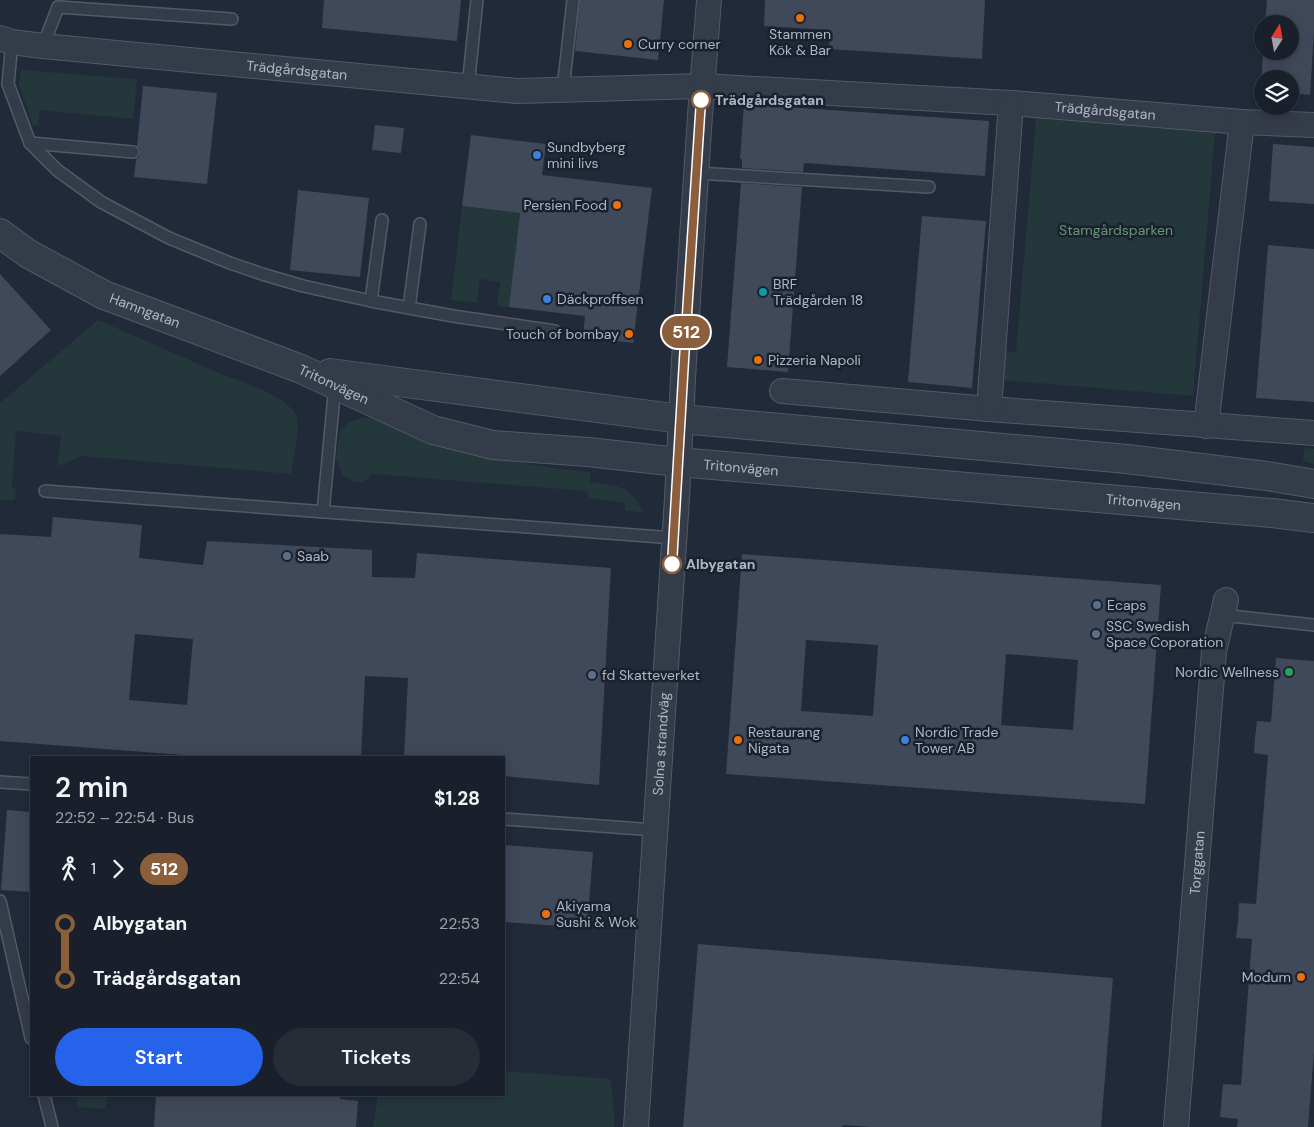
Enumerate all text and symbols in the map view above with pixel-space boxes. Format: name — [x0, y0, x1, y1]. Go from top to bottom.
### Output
marker: Stammen Kök & Bar — [794, 12, 806, 24]
north arrow — [1254, 15, 1299, 60]
map controls — [1254, 15, 1299, 115]
place label: Stammen Kök & Bar — [769, 25, 831, 59]
place label: Curry corner — [638, 35, 721, 53]
marker: Curry corner — [622, 38, 634, 50]
street label: Trädgårdsgatan — [246, 56, 348, 84]
button: layers — [1254, 70, 1299, 115]
marker: Trädgårdsgatan — [691, 90, 711, 110]
place label: Trädgårdsgatan — [715, 91, 824, 109]
street label: Trädgårdsgatan — [1054, 98, 1156, 124]
place label: Sundbyberg mini livs — [547, 138, 626, 172]
marker: Sundbyberg mini livs — [531, 149, 543, 161]
place label: Persien Food — [523, 196, 607, 214]
marker: Persien Food — [611, 199, 623, 211]
park label: Stamgårdsparken — [1059, 221, 1173, 239]
place label: BRF Trädgården 18 — [773, 275, 863, 309]
marker: BRF Trädgården 18 — [757, 286, 769, 298]
street label: Hamngatan — [107, 289, 183, 332]
place label: Däckproffsen — [557, 290, 644, 308]
marker: Däckproffsen — [541, 293, 553, 305]
line badge: 512 — [657, 316, 715, 348]
text: 512 — [672, 320, 700, 344]
place label: Touch of bombay — [506, 325, 619, 343]
marker: Touch of bombay — [623, 328, 635, 340]
place label: Pizzeria Napoli — [768, 351, 861, 369]
marker: Pizzeria Napoli — [752, 354, 764, 366]
street label: Tritonvägen — [296, 360, 372, 408]
street label: Tritonvägen — [703, 455, 779, 480]
street label: Tritonvägen — [1105, 490, 1182, 514]
place label: Saab — [297, 547, 329, 565]
marker: Saab — [281, 550, 293, 562]
marker: Albygatan — [662, 554, 682, 574]
place label: Albygatan — [686, 555, 756, 573]
place label: Ecaps — [1107, 596, 1146, 614]
marker: Ecaps — [1091, 599, 1103, 611]
place label: SSC Swedish Space Coporation — [1106, 617, 1223, 651]
marker: SSC Swedish Space Coporation — [1090, 628, 1102, 640]
place label: Nordic Wellness — [1175, 663, 1279, 681]
place label: fd Skatteverket — [602, 666, 700, 684]
marker: Nordic Wellness — [1283, 666, 1295, 678]
marker: fd Skatteverket — [586, 669, 598, 681]
street label: Solna strandväg — [649, 691, 673, 796]
place label: Restaurang Nigata — [748, 723, 821, 757]
place label: Nordic Trade Tower AB — [915, 723, 998, 757]
marker: Restaurang Nigata — [732, 734, 744, 746]
marker: Nordic Trade Tower AB — [899, 734, 911, 746]
text: 2 min — [55, 769, 128, 806]
text: $1.28 — [434, 786, 480, 811]
text: 22:52 – 22:54 · Bus — [55, 807, 194, 828]
street label: Torggatan — [1186, 830, 1209, 896]
icon: walk — [55, 855, 83, 883]
icon: forward — [104, 855, 132, 883]
text: 512 — [150, 857, 178, 881]
text: 1 — [91, 858, 96, 879]
place label: Akiyama Sushi & Wok — [556, 897, 637, 931]
marker: Akiyama Sushi & Wok — [540, 908, 552, 920]
text: Albygatan — [93, 911, 187, 936]
text: 22:53 — [439, 913, 480, 934]
text: Trädgårdsgatan — [93, 966, 241, 991]
text: 22:54 — [439, 968, 480, 989]
place label: Modum — [1242, 968, 1291, 986]
marker: Modum — [1295, 971, 1307, 983]
button: Start — [55, 1028, 263, 1086]
button: Tickets — [273, 1028, 480, 1086]

